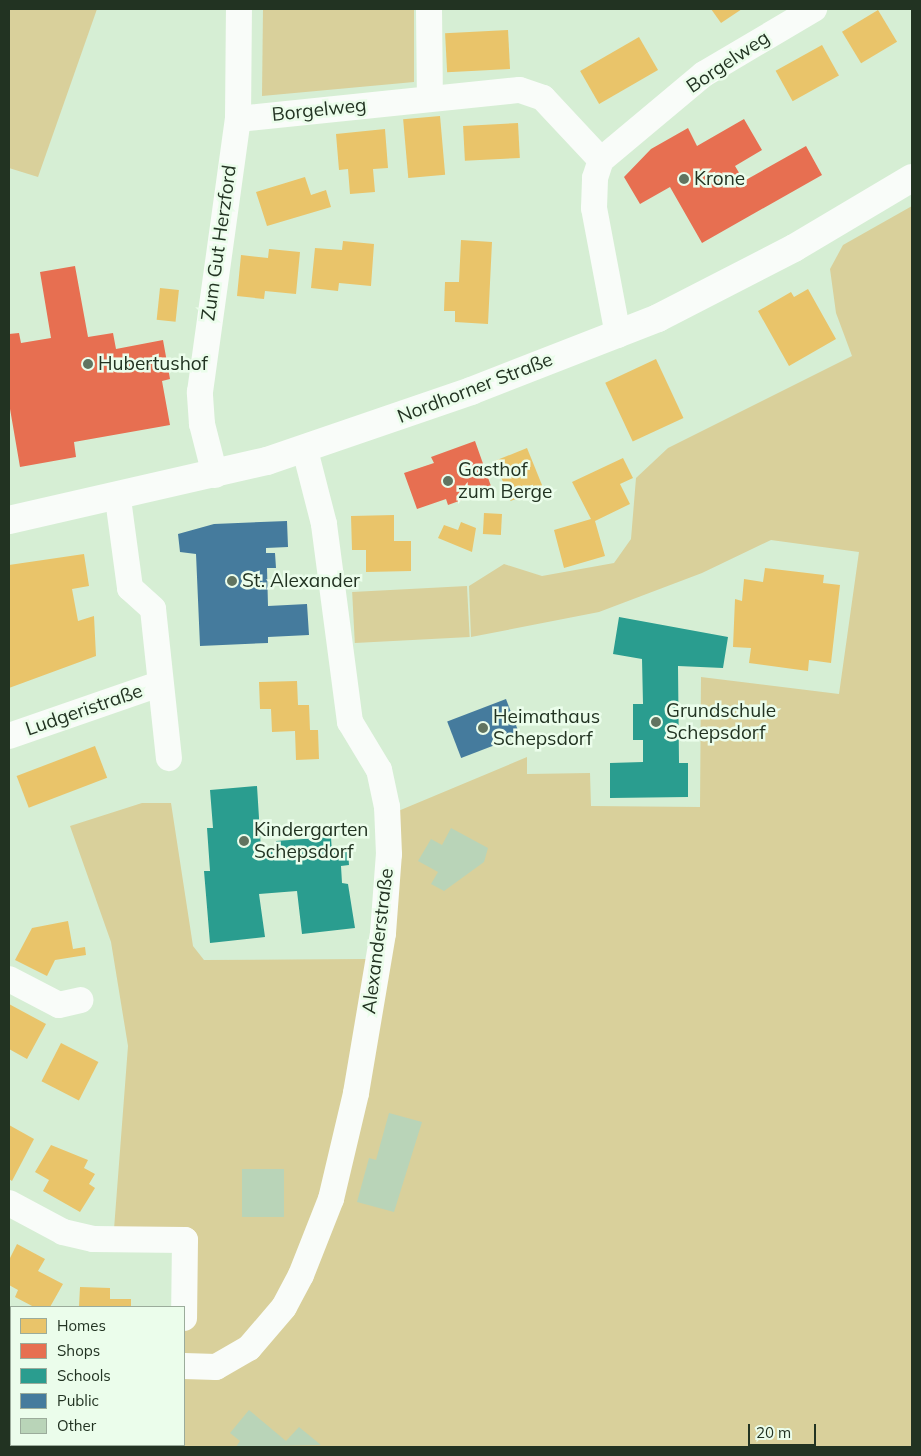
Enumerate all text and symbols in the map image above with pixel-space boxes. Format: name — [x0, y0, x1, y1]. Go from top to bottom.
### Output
street label: Borgelweg — [682, 26, 774, 98]
street label: Borgelweg — [271, 94, 367, 126]
street label: Zum Gut Herzford — [197, 164, 241, 322]
place label: Krone — [694, 168, 745, 190]
marker: Krone — [678, 173, 690, 185]
street label: Nordhorner Straße — [394, 348, 556, 428]
place label: Hubertushof — [98, 353, 208, 375]
marker: Hubertushof — [82, 358, 94, 370]
place label: Gasthof zum Berge — [458, 459, 552, 503]
marker: Gasthof zum Berge — [442, 475, 454, 487]
place label: St. Alexander — [242, 570, 360, 592]
marker: St. Alexander — [226, 575, 238, 587]
street label: Ludgeristraße — [22, 679, 146, 741]
place label: Grundschule Schepsdorf — [666, 700, 776, 744]
place label: Heimathaus Schepsdorf — [493, 706, 600, 750]
marker: Grundschule Schepsdorf — [650, 716, 662, 728]
marker: Heimathaus Schepsdorf — [477, 722, 489, 734]
place label: Kindergarten Schepsdorf — [254, 819, 368, 863]
marker: Kindergarten Schepsdorf — [238, 835, 250, 847]
street label: Alexanderstraße — [358, 867, 398, 1015]
legend — [10, 1306, 185, 1446]
text: Homes — [57, 1316, 106, 1335]
text: Shops — [57, 1341, 100, 1360]
text: Schools — [57, 1366, 111, 1385]
text: Public — [57, 1391, 99, 1410]
scale bar — [751, 1414, 818, 1446]
text: Other — [57, 1416, 96, 1435]
text: 20 m — [756, 1423, 791, 1442]

